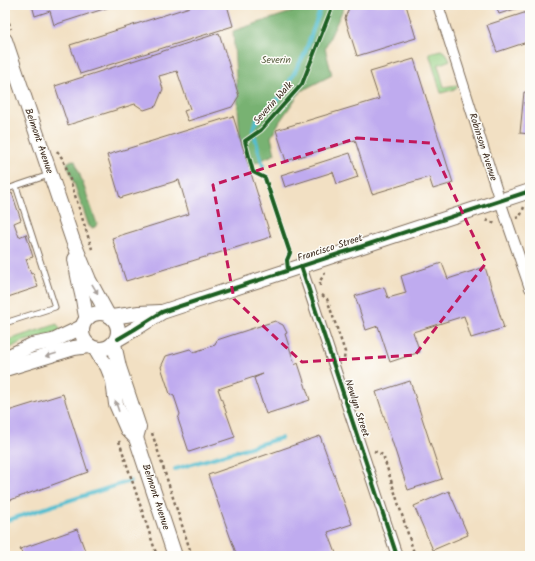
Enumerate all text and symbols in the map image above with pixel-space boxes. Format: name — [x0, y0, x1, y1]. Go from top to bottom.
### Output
park label: Severin — [261, 52, 291, 68]
street label: Severin Walk — [249, 78, 297, 128]
street label: Belmont Avenue — [20, 106, 58, 176]
street label: Robinson Avenue — [464, 111, 502, 184]
street label: Francisco Street — [295, 230, 365, 266]
one-way arrow — [91, 283, 98, 295]
one-way arrow — [45, 352, 57, 358]
street label: Newlyn Street — [340, 377, 374, 439]
one-way arrow — [114, 399, 120, 411]
street label: Belmont Avenue — [138, 462, 174, 532]

